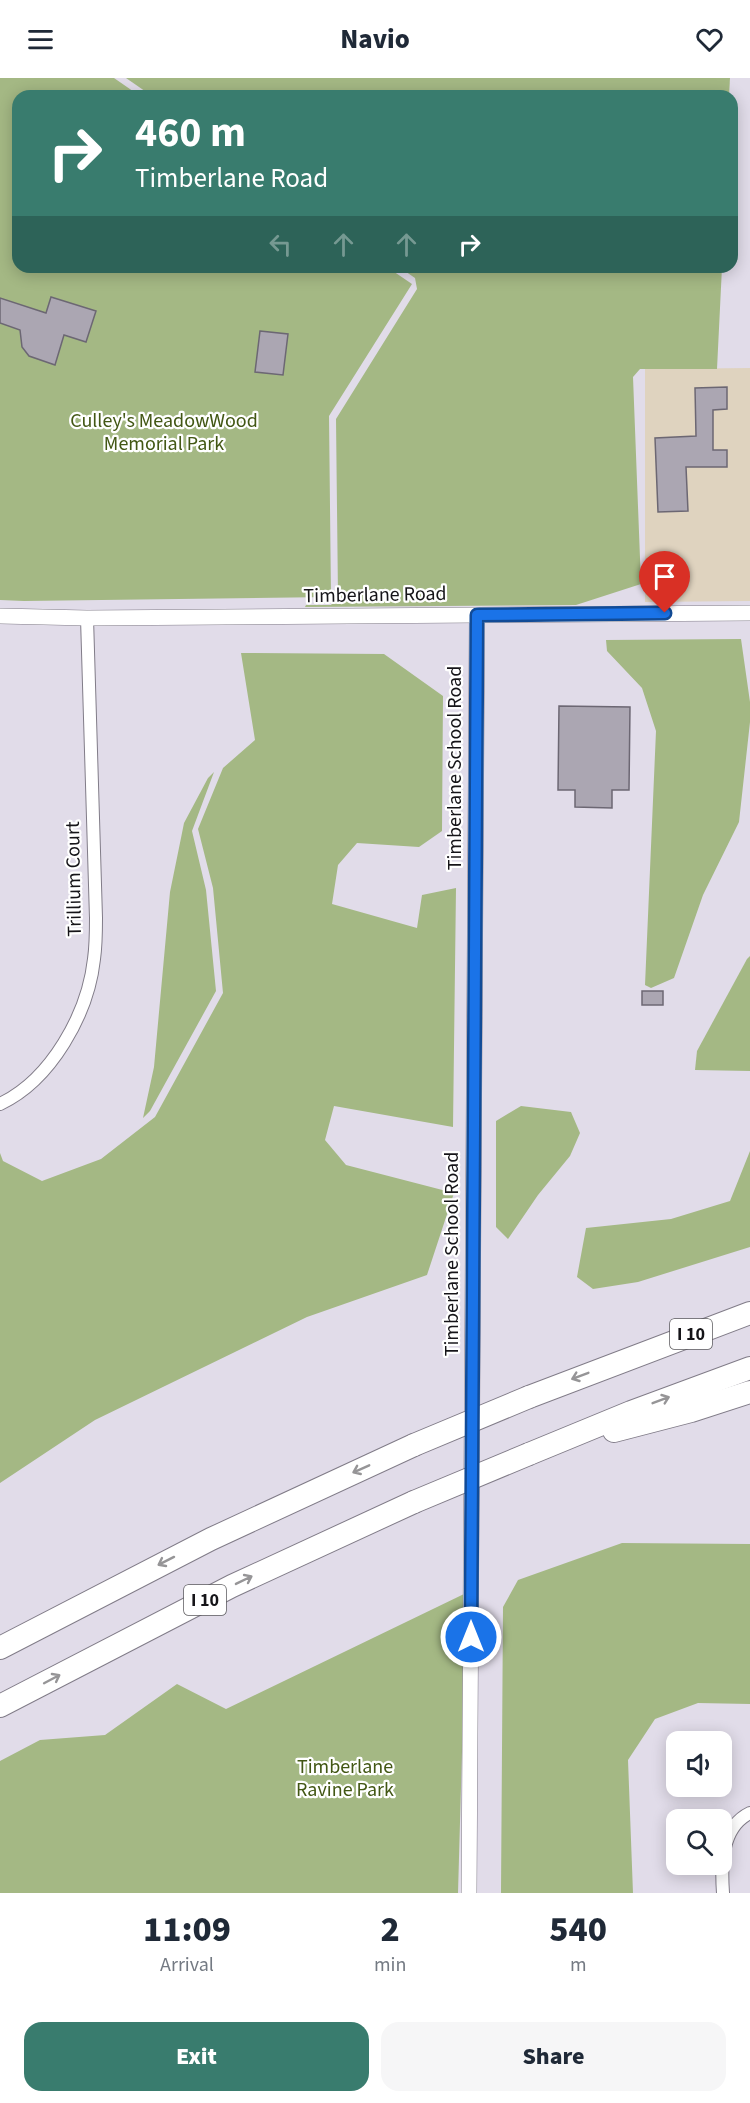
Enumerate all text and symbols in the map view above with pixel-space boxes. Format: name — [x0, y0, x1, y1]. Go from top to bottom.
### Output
text: Navio — [340, 20, 410, 59]
icon: menu — [24, 23, 57, 56]
icon: heart — [693, 23, 726, 56]
text: 460 m — [135, 103, 246, 163]
icon: right — [36, 114, 114, 192]
text: Timberlane Road — [135, 159, 328, 198]
icon: left — [264, 228, 297, 261]
icon: ahead — [327, 228, 360, 261]
icon: ahead — [390, 228, 423, 261]
icon: right — [453, 228, 486, 261]
park label: Culley's MeadowWood Memorial Park — [70, 407, 258, 458]
pin — [639, 551, 690, 613]
icon: arrive — [648, 560, 681, 593]
street label: Timberlane Road — [303, 580, 447, 610]
street label: Timberlane School Road — [441, 666, 469, 870]
street label: Trillium Court — [59, 821, 89, 937]
street label: Timberlane School Road — [438, 1152, 466, 1356]
road number: I 10 — [670, 1319, 712, 1349]
one-way arrow — [572, 1372, 590, 1383]
one-way arrow — [651, 1394, 670, 1405]
one-way arrow — [352, 1463, 370, 1475]
one-way arrow — [157, 1556, 175, 1568]
one-way arrow — [235, 1574, 253, 1586]
road number: I 10 — [184, 1585, 226, 1615]
position arrow — [439, 1605, 503, 1669]
one-way arrow — [42, 1673, 60, 1684]
map controls — [666, 1731, 732, 1875]
button: sound — [666, 1731, 732, 1797]
park label: Timberlane Ravine Park — [296, 1753, 394, 1804]
button: search — [666, 1809, 732, 1875]
text: 11:09 — [143, 1904, 231, 1955]
text: 2 — [381, 1904, 400, 1955]
text: 540 — [549, 1904, 607, 1955]
text: Arrival — [160, 1951, 214, 1979]
text: min — [374, 1951, 406, 1979]
text: m — [570, 1951, 586, 1979]
button: Exit — [24, 2022, 369, 2091]
button: Share — [381, 2022, 726, 2091]

